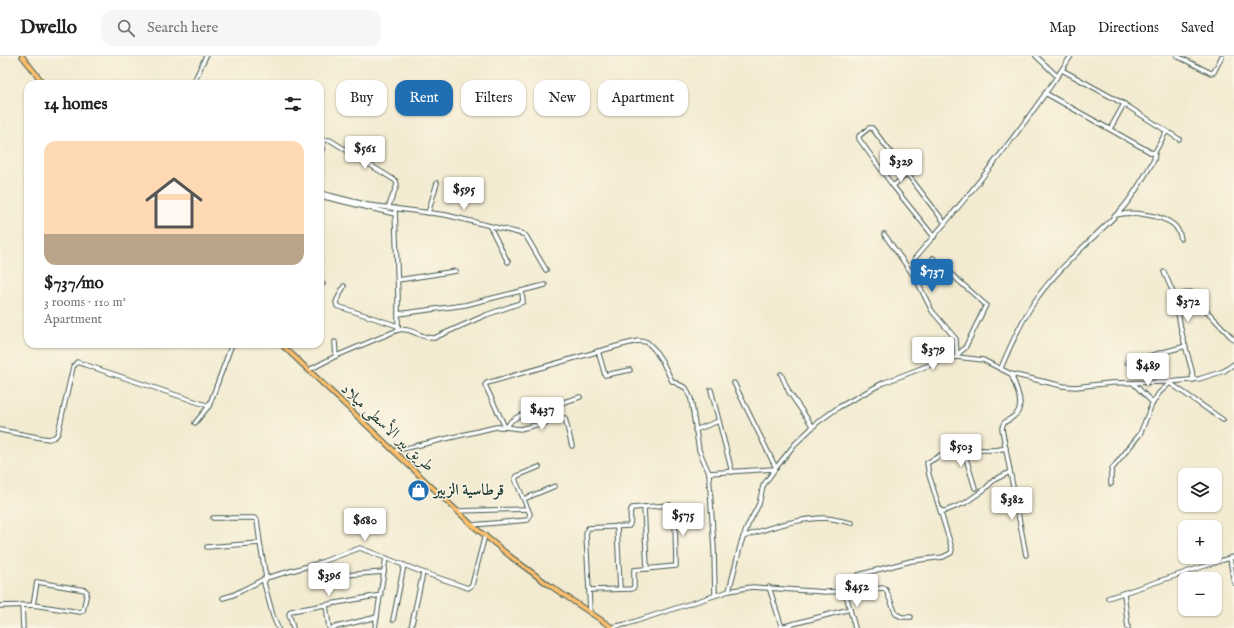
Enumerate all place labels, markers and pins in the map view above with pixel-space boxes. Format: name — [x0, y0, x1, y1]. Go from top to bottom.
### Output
pin: $561 — [341, 136, 389, 170]
pin: $329 — [877, 149, 925, 183]
pin: $595 — [440, 177, 488, 211]
pin: $737 — [908, 259, 956, 293]
pin: $372 — [1164, 289, 1212, 323]
pin: $379 — [909, 337, 957, 371]
pin: $489 — [1124, 353, 1172, 387]
pin: $437 — [518, 397, 566, 431]
pin: $503 — [937, 434, 985, 468]
shop icon: قرطاسية الزبير — [406, 478, 432, 504]
place label: قرطاسية الزبير — [432, 481, 504, 501]
pin: $382 — [988, 487, 1036, 521]
pin: $575 — [659, 503, 707, 537]
pin: $680 — [341, 508, 389, 542]
pin: $396 — [305, 563, 353, 597]
pin: $452 — [833, 574, 881, 608]

